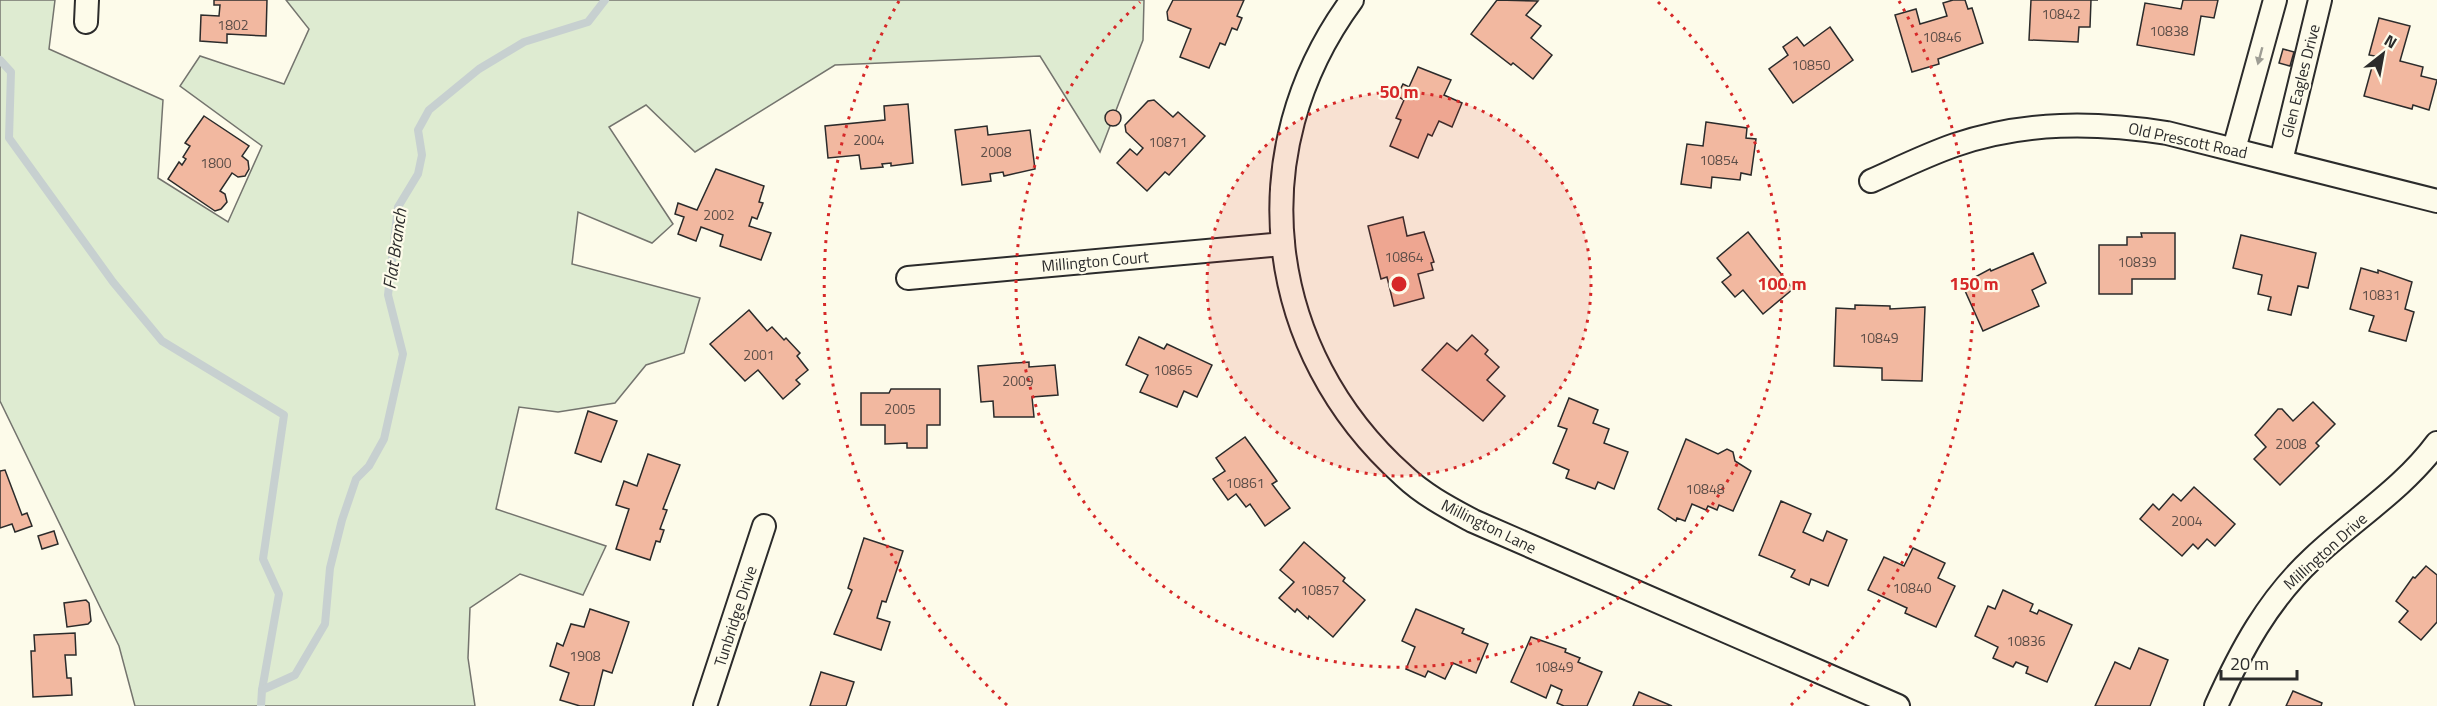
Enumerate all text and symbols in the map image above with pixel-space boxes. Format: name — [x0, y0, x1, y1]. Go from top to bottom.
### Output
house number: 10842 — [2041, 3, 2081, 24]
house number: 1802 — [217, 14, 249, 35]
house number: 10838 — [2149, 20, 2189, 41]
street label: Glen Eagles Drive — [2274, 22, 2326, 140]
north arrow — [2353, 24, 2413, 84]
house number: 10846 — [1922, 26, 1962, 47]
text: N — [2380, 28, 2402, 54]
one-way arrow — [2255, 48, 2264, 66]
house number: 10850 — [1791, 54, 1831, 75]
text: 50 m — [1379, 78, 1419, 105]
street label: Old Prescott Road — [2126, 116, 2250, 164]
house number: 2004 — [853, 129, 885, 150]
house number: 10871 — [1148, 131, 1188, 152]
house number: 2008 — [980, 141, 1012, 162]
house number: 10854 — [1699, 149, 1739, 170]
house number: 1800 — [200, 152, 232, 173]
house number: 2002 — [703, 204, 735, 225]
water label: Flat Branch — [375, 206, 414, 291]
street label: Millington Court — [1040, 244, 1150, 278]
house number: 10864 — [1384, 246, 1424, 267]
house number: 10839 — [2117, 251, 2157, 272]
text: 100 m — [1757, 270, 1807, 297]
text: 150 m — [1949, 270, 1999, 297]
centre of rings — [1389, 274, 1409, 294]
house number: 10831 — [2361, 284, 2401, 305]
house number: 10849 — [1859, 327, 1899, 348]
house number: 2001 — [743, 344, 775, 365]
house number: 10865 — [1153, 359, 1193, 380]
house number: 2009 — [1002, 370, 1034, 391]
house number: 2005 — [884, 398, 916, 419]
house number: 2008 — [2275, 433, 2307, 454]
house number: 10861 — [1225, 472, 1265, 493]
house number: 10848 — [1685, 478, 1725, 499]
street label: Millington Lane — [1437, 493, 1541, 559]
street label: Millington Drive — [2278, 507, 2372, 595]
house number: 2004 — [2171, 510, 2203, 531]
street label: Tunbridge Drive — [707, 562, 763, 670]
house number: 10840 — [1892, 577, 1932, 598]
house number: 10857 — [1300, 579, 1340, 600]
house number: 10836 — [2006, 630, 2046, 651]
scale bar — [2221, 643, 2298, 681]
house number: 1908 — [569, 645, 601, 666]
text: 20 m — [2230, 650, 2269, 677]
house number: 10849 — [1534, 656, 1574, 677]

